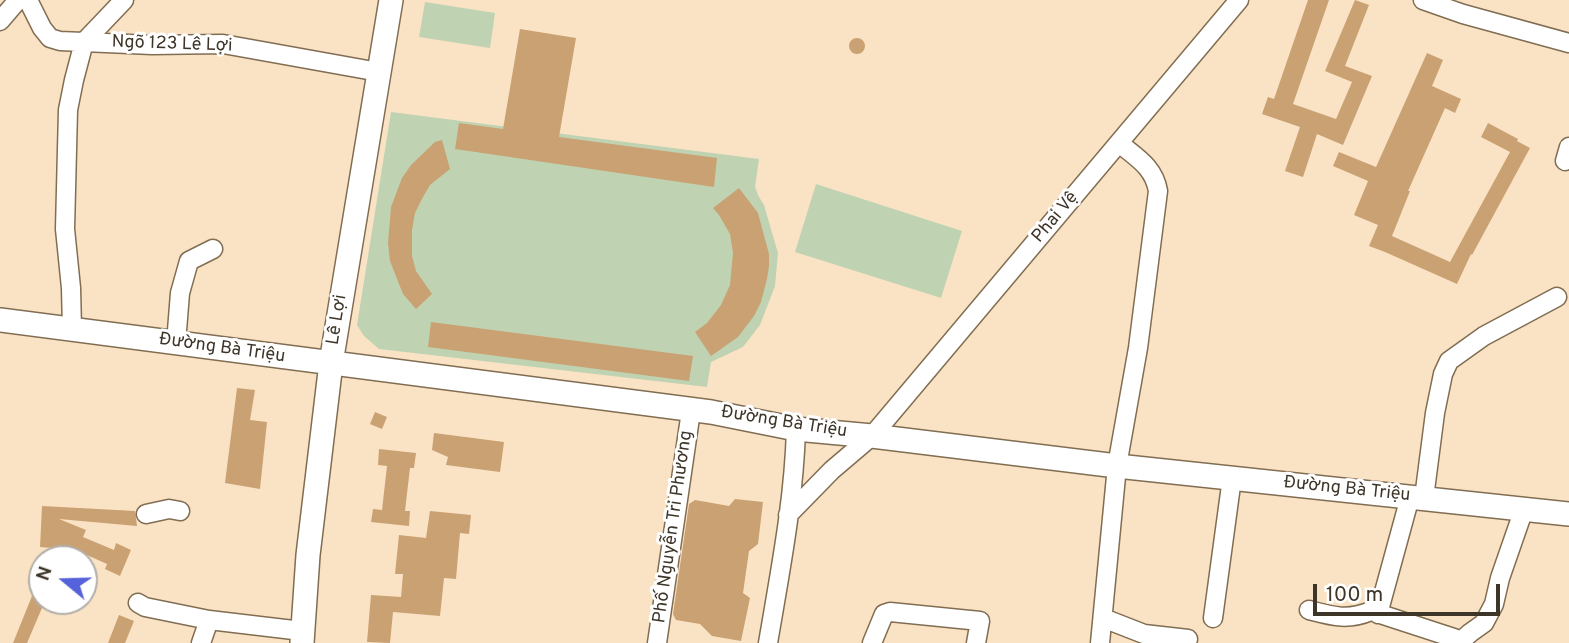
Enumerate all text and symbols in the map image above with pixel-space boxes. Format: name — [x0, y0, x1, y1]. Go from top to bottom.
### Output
street label: Ngõ 123 Lê Lợi — [111, 32, 233, 58]
street label: Phai Vệ — [1028, 188, 1084, 248]
street label: Lê Lợi — [323, 293, 353, 347]
street label: Đường Bà Triệu — [158, 329, 286, 369]
street label: Đường Bà Triệu — [719, 402, 849, 444]
street label: Phố Nguyễn Tri Phương — [650, 429, 698, 625]
street label: Đường Bà Triệu — [1283, 473, 1411, 507]
north arrow — [28, 545, 98, 615]
text: N — [31, 563, 59, 584]
scale bar — [1317, 570, 1504, 614]
text: 100 m — [1326, 582, 1383, 609]

